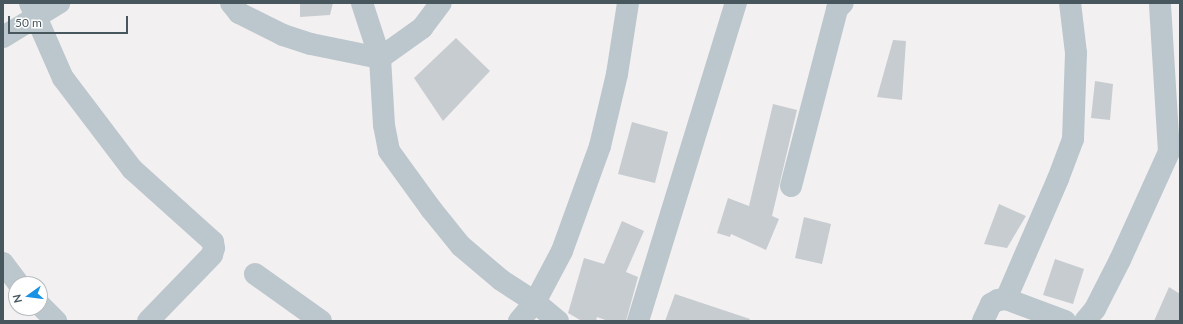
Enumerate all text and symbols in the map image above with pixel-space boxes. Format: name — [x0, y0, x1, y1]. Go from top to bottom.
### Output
scale bar — [10, 8, 130, 34]
text: 50 m — [15, 15, 42, 30]
north arrow — [8, 276, 48, 316]
text: N — [10, 293, 24, 304]

